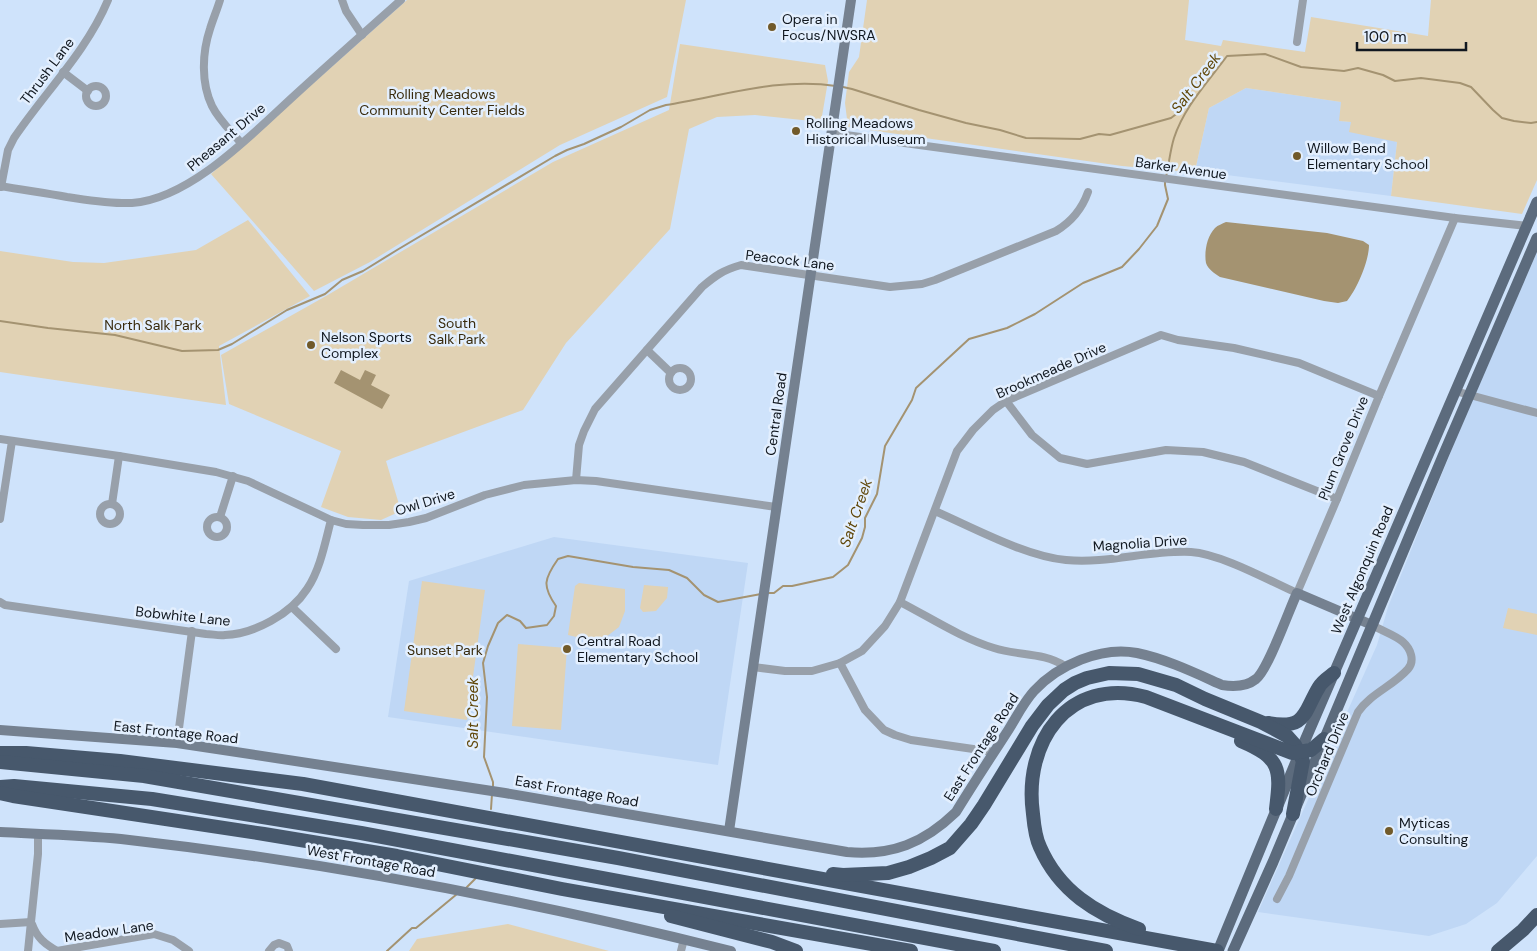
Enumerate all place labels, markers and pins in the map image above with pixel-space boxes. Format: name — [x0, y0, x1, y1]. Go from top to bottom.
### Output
place label: Opera in Focus/NWSRA — [782, 10, 876, 44]
marker: Opera in Focus/NWSRA — [766, 21, 778, 33]
place label: Rolling Meadows Historical Museum — [806, 114, 926, 148]
marker: Rolling Meadows Historical Museum — [790, 125, 802, 137]
place label: Willow Bend Elementary School — [1307, 139, 1428, 173]
marker: Willow Bend Elementary School — [1291, 150, 1303, 162]
place label: Nelson Sports Complex — [321, 328, 412, 362]
marker: Nelson Sports Complex — [305, 339, 317, 351]
place label: Central Road Elementary School — [577, 632, 698, 666]
marker: Central Road Elementary School — [561, 643, 573, 655]
place label: Myticas Consulting — [1399, 814, 1468, 848]
marker: Myticas Consulting — [1383, 825, 1395, 837]

